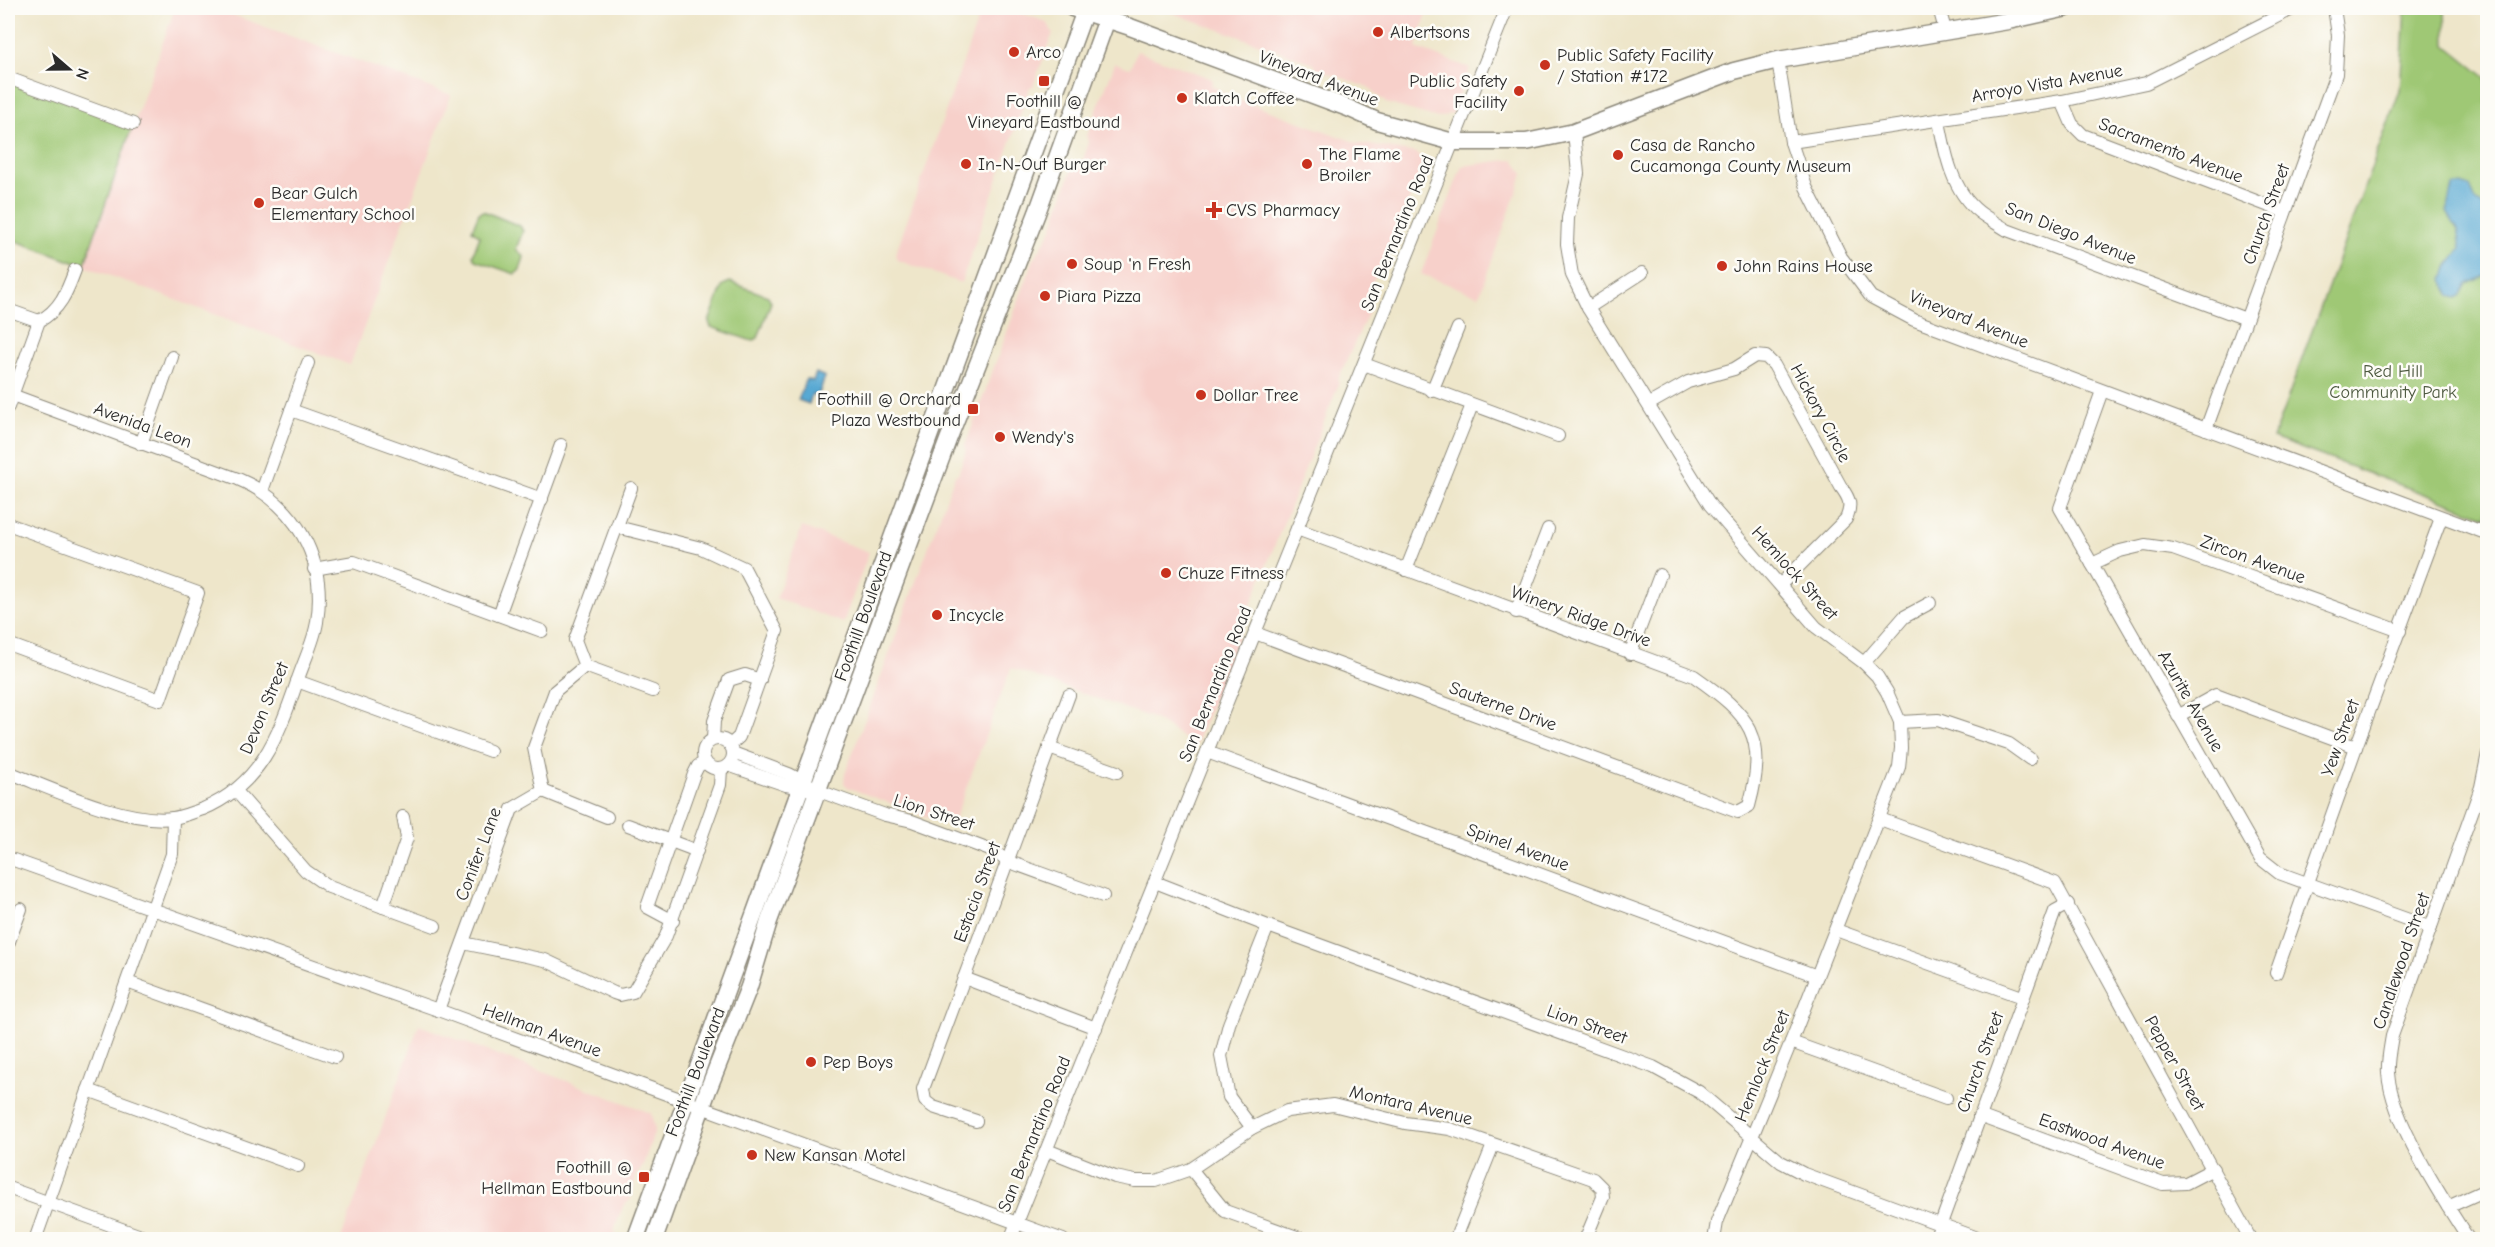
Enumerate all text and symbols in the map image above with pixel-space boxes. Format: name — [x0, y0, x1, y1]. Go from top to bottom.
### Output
place label: Albertsons — [1390, 22, 1470, 43]
marker: Albertsons — [1371, 25, 1385, 39]
north arrow — [39, 39, 99, 99]
place label: Arco — [1026, 42, 1061, 63]
marker: Arco — [1007, 45, 1021, 59]
place label: Public Safety Facility / Station #172 — [1557, 45, 1714, 87]
street label: Vineyard Avenue — [1256, 46, 1382, 111]
marker: Public Safety Facility / Station #172 — [1538, 58, 1552, 72]
street label: Arroyo Vista Avenue — [1970, 60, 2124, 107]
text: N — [72, 66, 92, 82]
place label: Public Safety Facility — [1409, 71, 1508, 113]
marker: Foothill @ Vineyard Eastbound — [1037, 74, 1051, 88]
marker: Public Safety Facility — [1512, 84, 1526, 98]
place label: Klatch Coffee — [1194, 88, 1295, 109]
place label: Foothill @ Vineyard Eastbound — [968, 91, 1120, 133]
marker: Klatch Coffee — [1175, 91, 1189, 105]
street label: Sacramento Avenue — [2096, 113, 2246, 188]
place label: Casa de Rancho Cucamonga County Museum — [1630, 135, 1851, 177]
place label: The Flame Broiler — [1319, 144, 1401, 186]
marker: Casa de Rancho Cucamonga County Museum — [1611, 148, 1625, 162]
street label: San Bernardino Road — [1357, 152, 1438, 314]
place label: In-N-Out Burger — [978, 154, 1107, 175]
marker: In-N-Out Burger — [959, 157, 973, 171]
marker: The Flame Broiler — [1300, 157, 1314, 171]
street label: Church Street — [2238, 160, 2295, 268]
place label: Bear Gulch Elementary School — [271, 183, 415, 225]
marker: Bear Gulch Elementary School — [252, 196, 266, 210]
street label: San Diego Avenue — [2002, 198, 2139, 269]
place label: CVS Pharmacy — [1226, 200, 1341, 221]
marker: CVS Pharmacy — [1207, 203, 1221, 217]
place label: Soup 'n Fresh — [1084, 254, 1191, 275]
place label: John Rains House — [1734, 256, 1873, 277]
marker: Soup 'n Fresh — [1065, 257, 1079, 271]
marker: John Rains House — [1715, 259, 1729, 273]
place label: Piara Pizza — [1057, 286, 1141, 307]
street label: Vineyard Avenue — [1906, 286, 2032, 353]
marker: Piara Pizza — [1038, 289, 1052, 303]
street label: Hickory Circle — [1786, 361, 1855, 466]
park label: Red Hill Community Park — [2329, 361, 2457, 403]
place label: Dollar Tree — [1213, 385, 1298, 406]
marker: Dollar Tree — [1194, 388, 1208, 402]
place label: Foothill @ Orchard Plaza Westbound — [817, 389, 961, 431]
street label: Avenida Leon — [91, 398, 195, 453]
marker: Foothill @ Orchard Plaza Westbound — [966, 402, 980, 416]
place label: Wendy's — [1012, 427, 1074, 448]
marker: Wendy's — [993, 430, 1007, 444]
street label: Hemlock Street — [1747, 522, 1843, 625]
street label: Zircon Avenue — [2197, 531, 2308, 588]
street label: Foothill Boulevard — [830, 548, 897, 684]
place label: Chuze Fitness — [1178, 563, 1284, 584]
marker: Chuze Fitness — [1159, 566, 1173, 580]
street label: Winery Ridge Drive — [1508, 581, 1654, 652]
street label: San Bernardino Road — [1175, 603, 1256, 765]
place label: Incycle — [949, 605, 1004, 626]
marker: Incycle — [930, 608, 944, 622]
street label: Azurite Avenue — [2153, 647, 2228, 756]
street label: Devon Street — [236, 658, 294, 757]
street label: Sauterne Drive — [1446, 677, 1559, 736]
street label: Yew Street — [2317, 696, 2364, 780]
street label: Lion Street — [891, 790, 978, 836]
street label: Conifer Lane — [451, 804, 506, 904]
street label: Spinel Avenue — [1464, 819, 1572, 876]
street label: Estacia Street — [950, 838, 1006, 945]
street label: Candlewood Street — [2368, 889, 2435, 1032]
street label: Hellman Avenue — [480, 999, 604, 1062]
street label: Lion Street — [1544, 1000, 1631, 1049]
street label: Foothill Boulevard — [661, 1005, 730, 1140]
street label: Hemlock Street — [1730, 1006, 1795, 1125]
street label: Church Street — [1952, 1008, 2009, 1116]
street label: Pepper Street — [2140, 1012, 2210, 1115]
place label: Pep Boys — [823, 1052, 893, 1073]
street label: San Bernardino Road — [994, 1053, 1075, 1215]
marker: Pep Boys — [804, 1055, 818, 1069]
street label: Montara Avenue — [1347, 1081, 1474, 1130]
street label: Eastwood Avenue — [2036, 1109, 2168, 1174]
place label: New Kansan Motel — [764, 1145, 906, 1166]
marker: New Kansan Motel — [745, 1148, 759, 1162]
place label: Foothill @ Hellman Eastbound — [481, 1157, 632, 1199]
marker: Foothill @ Hellman Eastbound — [637, 1170, 651, 1184]

